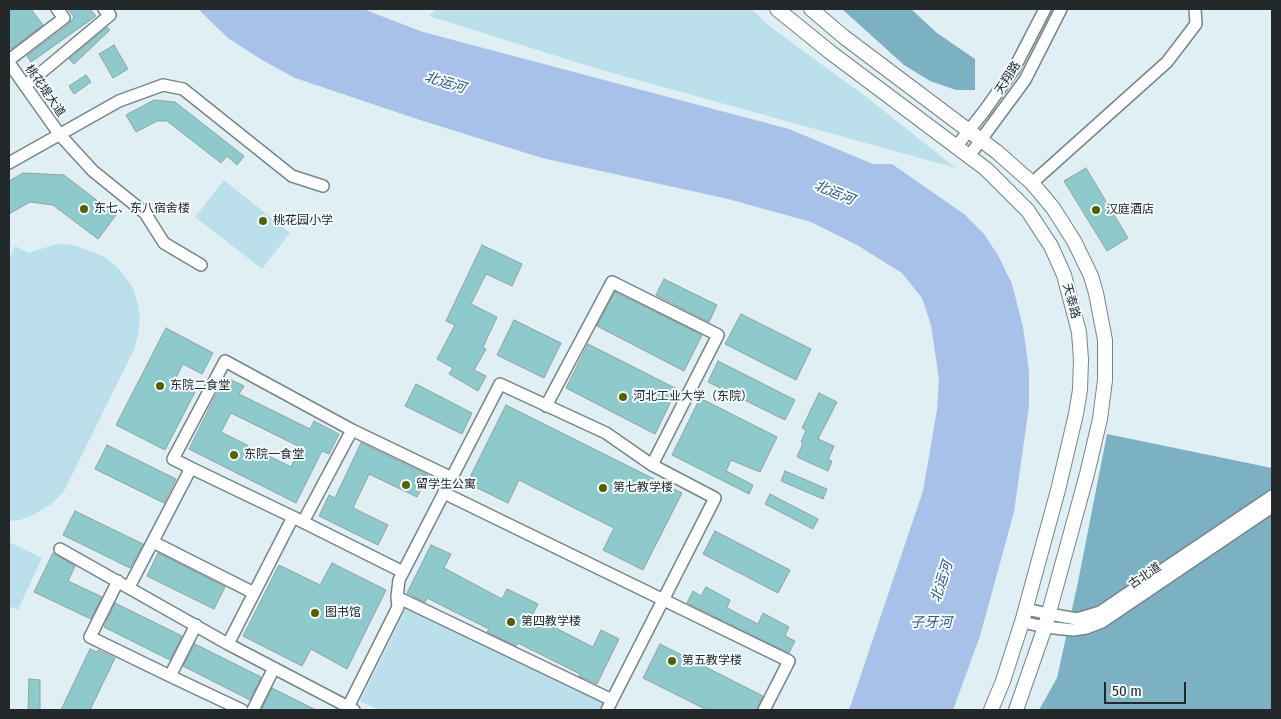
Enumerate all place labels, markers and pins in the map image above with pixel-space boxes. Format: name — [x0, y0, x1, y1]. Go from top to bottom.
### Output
place label: 东七、东八宿舍楼 — [94, 202, 190, 216]
marker: 东七、东八宿舍楼 — [78, 203, 90, 215]
place label: 汉庭酒店 — [1106, 203, 1154, 217]
marker: 汉庭酒店 — [1090, 204, 1102, 216]
place label: 桃花园小学 — [273, 214, 333, 228]
marker: 桃花园小学 — [257, 215, 269, 227]
place label: 东院二食堂 — [170, 379, 230, 393]
marker: 东院二食堂 — [154, 380, 166, 392]
place label: 河北工业大学（东院） — [633, 390, 753, 404]
marker: 河北工业大学（东院） — [617, 391, 629, 403]
place label: 东院一食堂 — [244, 448, 304, 462]
marker: 东院一食堂 — [228, 449, 240, 461]
place label: 留学生公寓 — [416, 478, 476, 492]
marker: 留学生公寓 — [400, 479, 412, 491]
place label: 第七教学楼 — [613, 481, 673, 495]
marker: 第七教学楼 — [597, 482, 609, 494]
place label: 图书馆 — [325, 606, 361, 620]
marker: 图书馆 — [309, 607, 321, 619]
place label: 第四教学楼 — [521, 615, 581, 629]
marker: 第四教学楼 — [505, 616, 517, 628]
place label: 第五教学楼 — [682, 654, 742, 668]
marker: 第五教学楼 — [666, 655, 678, 667]

